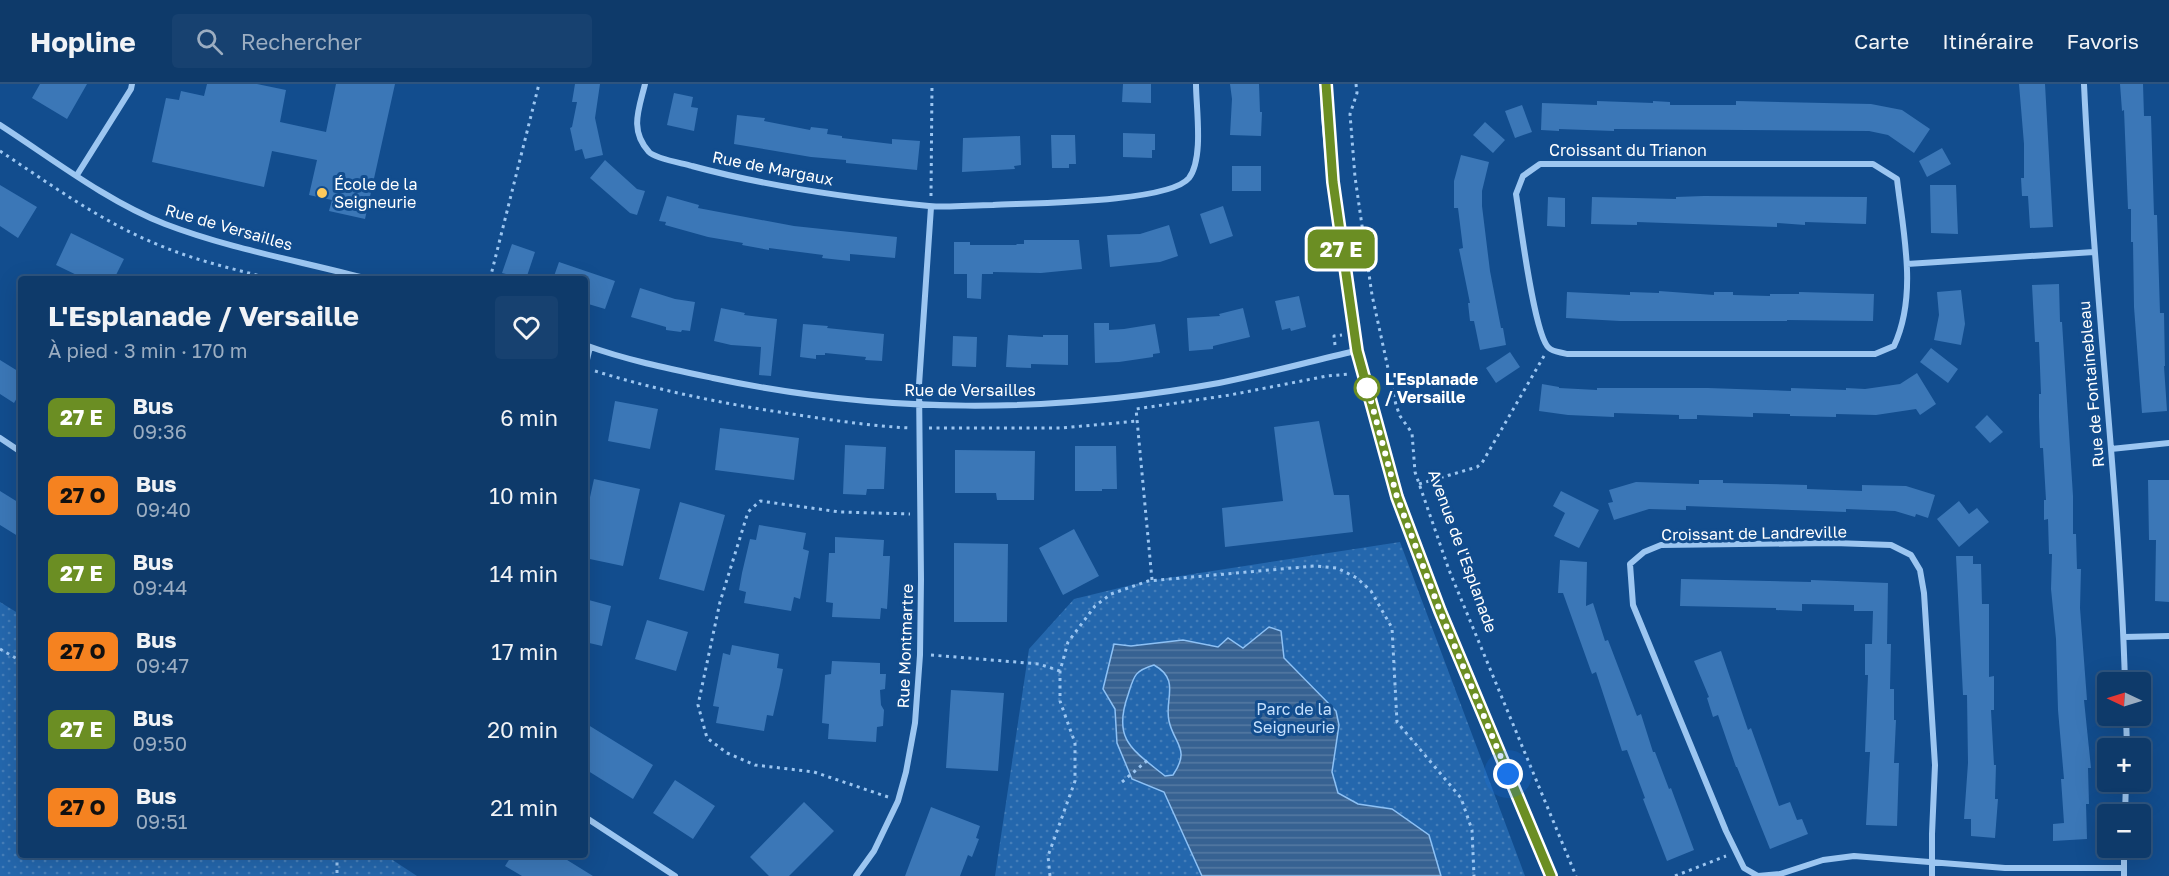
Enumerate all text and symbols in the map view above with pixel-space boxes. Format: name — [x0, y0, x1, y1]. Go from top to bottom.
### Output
search box — [172, 14, 592, 68]
text: Hopline — [30, 25, 136, 58]
icon: search — [193, 25, 226, 58]
text: Rechercher — [241, 28, 362, 55]
text: Carte — [1854, 28, 1909, 54]
text: Itinéraire — [1942, 28, 2034, 54]
text: Favoris — [2067, 28, 2139, 54]
street label: Croissant du Trianon — [1549, 140, 1707, 160]
street label: Rue de Margaux — [711, 146, 835, 190]
place label: École de la Seigneurie — [334, 174, 417, 212]
marker: École de la Seigneurie — [315, 186, 329, 200]
street label: Rue de Versailles — [163, 199, 295, 255]
line badge: 27 E — [1299, 230, 1383, 268]
text: 27 E — [1320, 236, 1362, 262]
button: heart — [495, 296, 558, 359]
text: L'Esplanade / Versaille — [48, 299, 359, 332]
street label: Rue de Fontainebleau — [2074, 300, 2108, 468]
text: À pied · 3 min · 170 m — [48, 338, 247, 362]
place label: L'Esplanade / Versaille — [1385, 369, 1478, 407]
marker: L'Esplanade / Versaille — [1354, 375, 1380, 401]
street label: Rue de Versailles — [904, 380, 1036, 400]
text: Bus — [133, 392, 174, 419]
text: 27 E — [60, 404, 103, 430]
text: 6 min — [500, 404, 558, 431]
text: 09:36 — [133, 419, 187, 443]
street label: Avenue de l'Esplanade — [1424, 467, 1502, 635]
text: Bus — [136, 470, 177, 497]
text: 27 O — [60, 482, 106, 508]
text: 10 min — [489, 482, 558, 509]
text: 09:40 — [136, 497, 191, 521]
street label: Croissant de Landreville — [1661, 521, 1847, 545]
text: Bus — [133, 548, 174, 575]
text: 27 E — [60, 560, 103, 586]
text: 14 min — [490, 560, 558, 587]
text: 09:44 — [133, 575, 188, 599]
street label: Rue Montmartre — [893, 583, 917, 709]
text: Bus — [136, 626, 177, 653]
text: 27 O — [60, 638, 106, 664]
text: 17 min — [491, 638, 558, 665]
text: 09:47 — [136, 653, 189, 677]
north arrow — [2097, 672, 2151, 726]
map controls — [2097, 672, 2151, 858]
park label: Parc de la Seigneurie — [1253, 699, 1335, 737]
text: Bus — [133, 704, 174, 731]
text: 27 E — [60, 716, 103, 742]
text: 20 min — [487, 716, 558, 743]
text: 09:50 — [133, 731, 187, 755]
button: + — [2097, 738, 2151, 792]
your location — [1493, 759, 1523, 789]
text: Bus — [136, 782, 177, 809]
text: 27 O — [60, 794, 106, 820]
text: 21 min — [490, 794, 558, 821]
button: − — [2097, 804, 2151, 858]
text: 09:51 — [136, 809, 188, 833]

